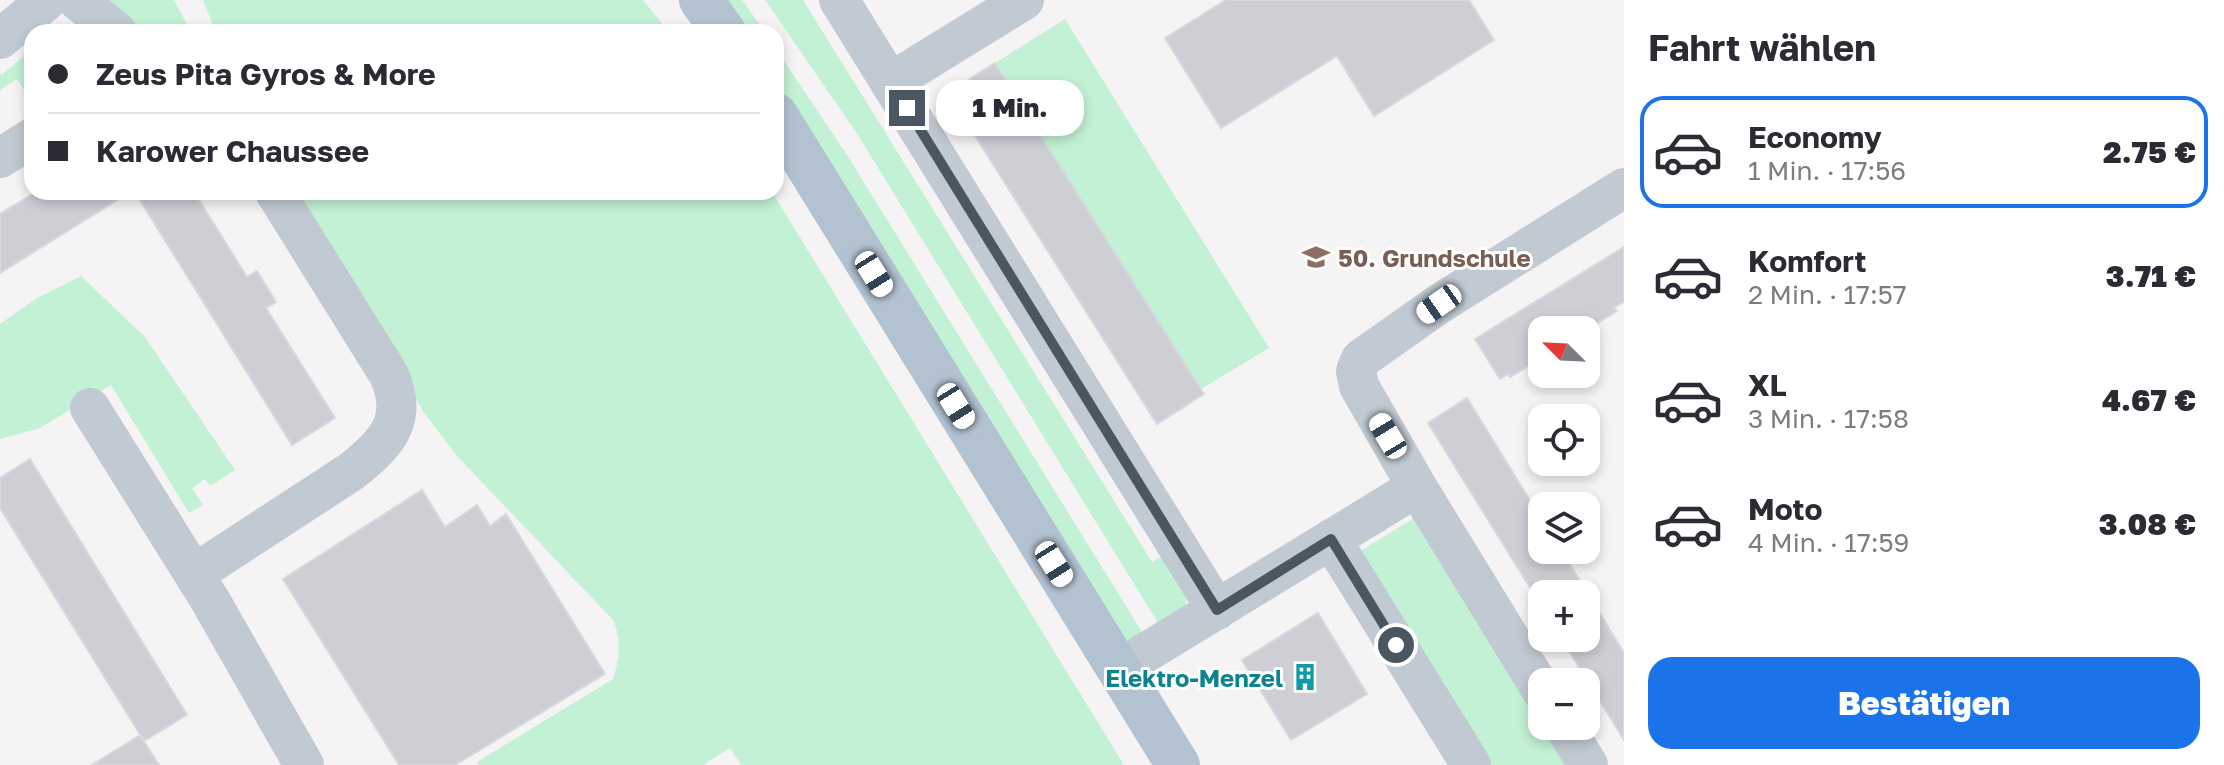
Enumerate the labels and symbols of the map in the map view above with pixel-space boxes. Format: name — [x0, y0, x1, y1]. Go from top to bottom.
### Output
callout: 1 Min. — [935, 80, 1083, 136]
route end — [889, 90, 925, 126]
school or university icon: 50. Grundschule — [1301, 242, 1331, 272]
place label: 50. Grundschule — [1338, 243, 1531, 272]
car — [851, 247, 897, 301]
car — [1412, 280, 1466, 328]
north arrow — [1528, 316, 1600, 388]
car — [933, 379, 979, 433]
car — [1365, 409, 1411, 463]
car — [1031, 537, 1077, 591]
route start — [1378, 627, 1414, 663]
building icon: Elektro-Menzel — [1290, 662, 1320, 692]
place label: Elektro-Menzel — [1105, 663, 1283, 692]

